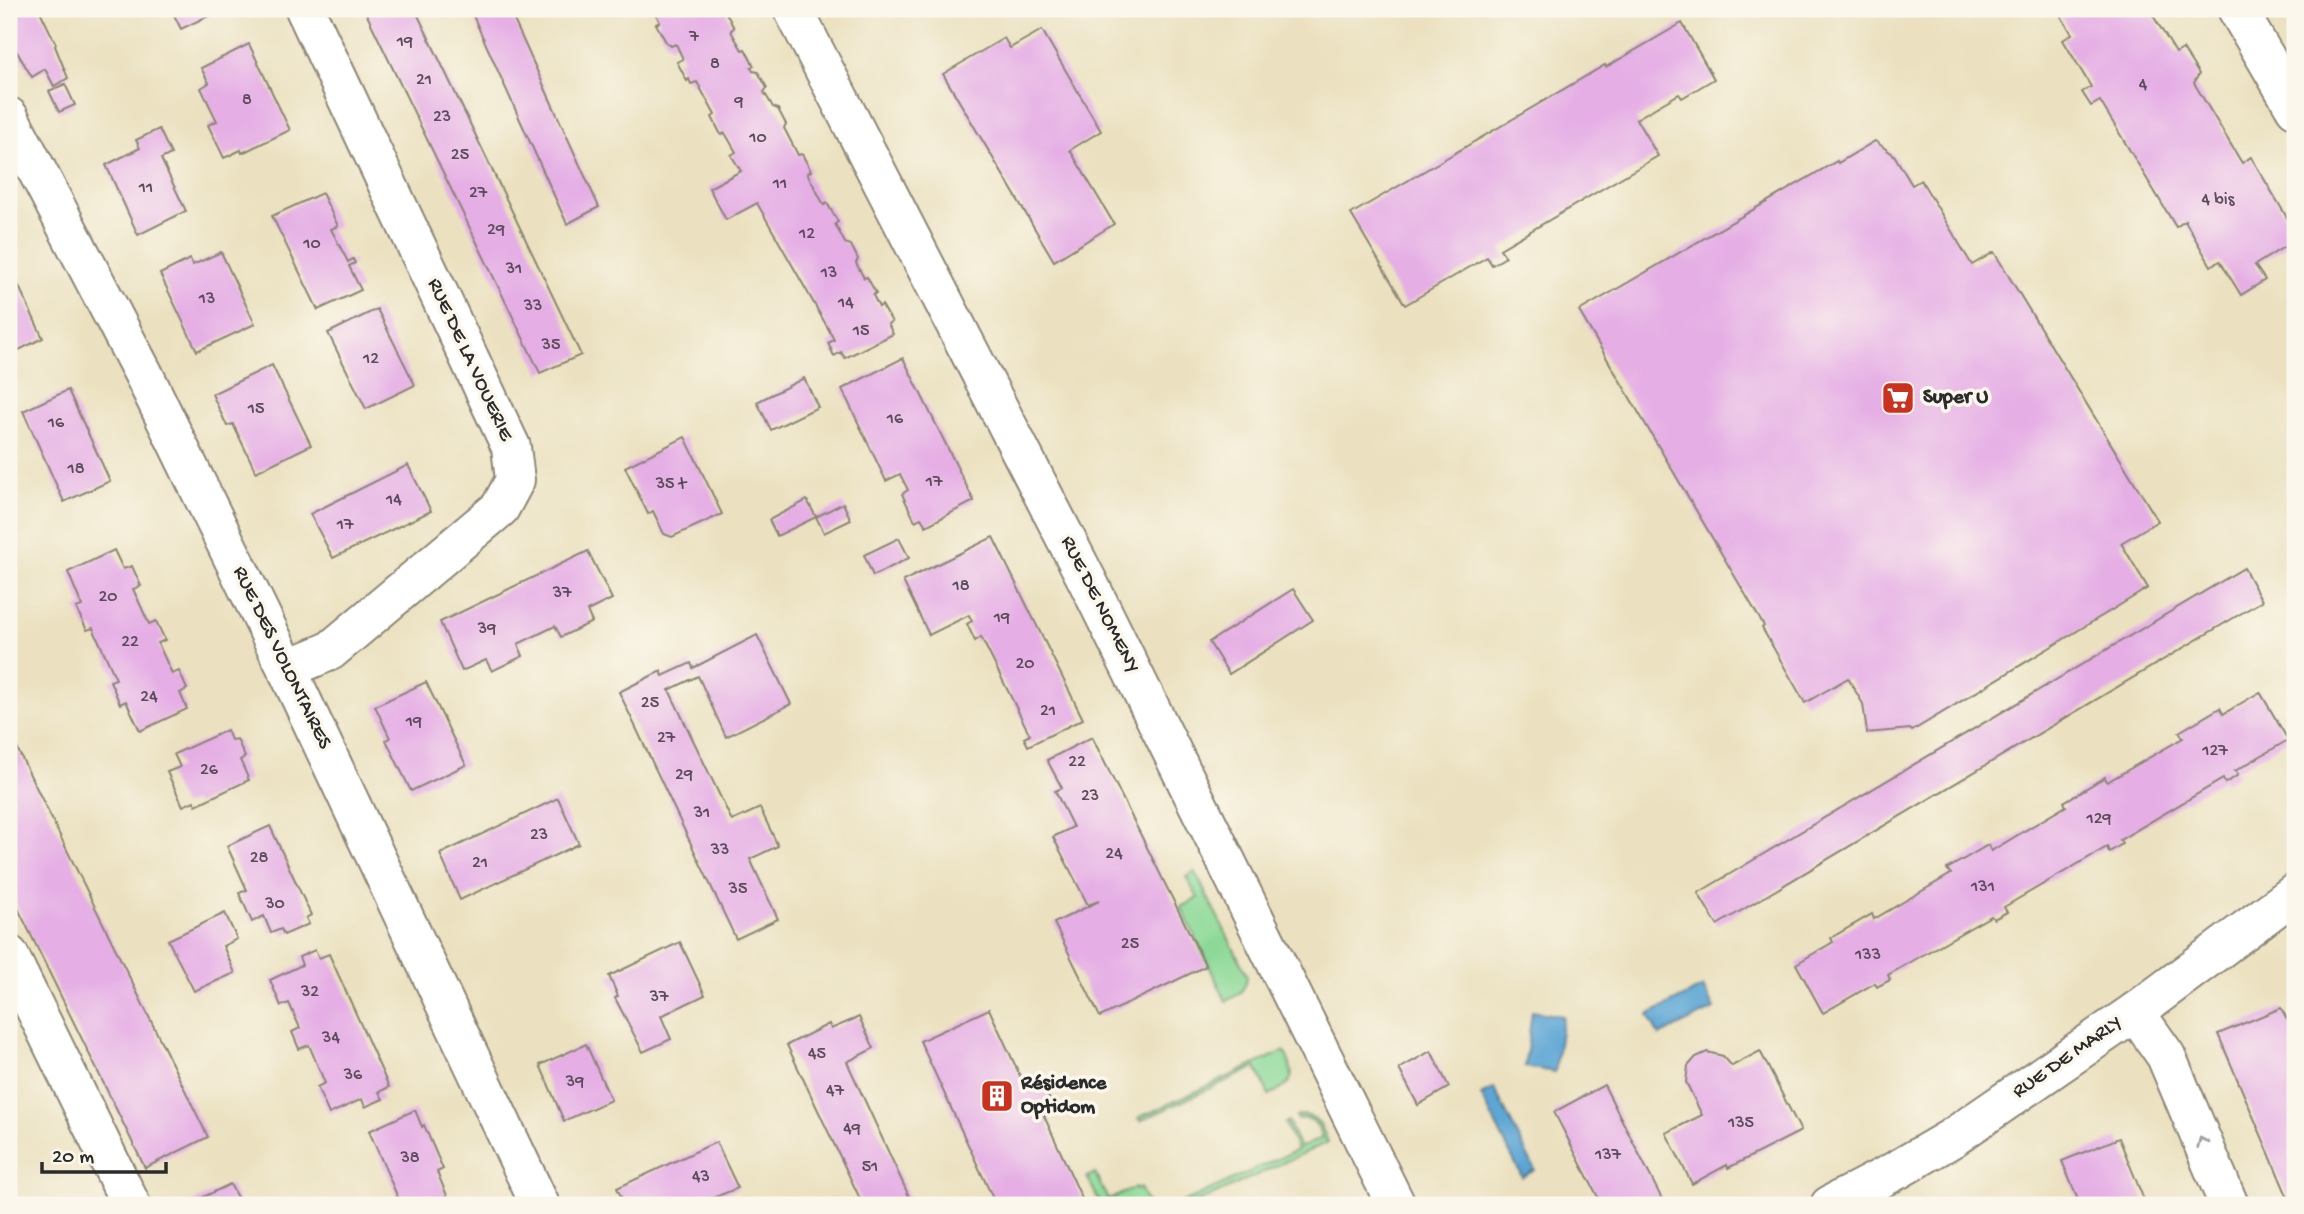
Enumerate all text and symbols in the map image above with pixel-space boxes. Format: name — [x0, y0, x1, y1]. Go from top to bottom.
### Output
house number: 7 — [688, 27, 699, 48]
house number: 19 — [396, 32, 413, 53]
house number: 8 — [710, 54, 720, 75]
house number: 21 — [416, 70, 432, 91]
house number: 4 — [2139, 75, 2148, 96]
house number: 8 — [242, 90, 252, 111]
house number: 9 — [733, 92, 744, 113]
house number: 23 — [433, 107, 451, 128]
house number: 10 — [748, 128, 767, 149]
house number: 25 — [451, 145, 469, 166]
house number: 11 — [772, 174, 787, 195]
house number: 11 — [138, 178, 153, 199]
house number: 27 — [469, 183, 488, 204]
house number: 4 bis — [2202, 190, 2236, 211]
house number: 29 — [487, 220, 505, 241]
house number: 12 — [798, 224, 815, 245]
house number: 10 — [302, 234, 321, 255]
house number: 31 — [505, 259, 522, 280]
house number: 13 — [820, 263, 837, 284]
street label: RUE DE LA VOUERIE — [420, 275, 518, 446]
house number: 13 — [198, 289, 215, 310]
house number: 14 — [837, 293, 854, 314]
house number: 33 — [523, 296, 542, 317]
house number: 15 — [852, 321, 869, 342]
house number: 35 — [541, 335, 560, 356]
house number: 12 — [362, 349, 379, 370]
supermarket icon: Super U — [1879, 379, 1917, 417]
place label: Super U — [1923, 386, 1988, 411]
house number: 15 — [247, 399, 264, 420]
house number: 16 — [886, 409, 904, 430]
house number: 16 — [47, 413, 65, 434]
house number: 18 — [66, 459, 85, 480]
house number: 17 — [925, 472, 943, 493]
house number: 35 t — [655, 474, 688, 495]
house number: 14 — [385, 490, 402, 511]
house number: 17 — [336, 515, 354, 536]
street label: RUE DE NOMENY — [1054, 532, 1144, 678]
street label: RUE DES VOLONTAIRES — [226, 562, 336, 754]
house number: 18 — [951, 576, 970, 597]
house number: 37 — [552, 583, 572, 604]
house number: 20 — [98, 587, 118, 608]
house number: 19 — [993, 608, 1010, 629]
house number: 39 — [477, 619, 496, 640]
house number: 22 — [121, 632, 139, 653]
house number: 20 — [1015, 654, 1035, 675]
house number: 24 — [140, 687, 158, 708]
house number: 25 — [641, 693, 659, 714]
house number: 21 — [1040, 701, 1056, 722]
house number: 19 — [405, 712, 422, 733]
house number: 27 — [657, 728, 676, 749]
house number: 127 — [2201, 741, 2228, 762]
house number: 22 — [1068, 752, 1086, 773]
house number: 26 — [200, 760, 219, 781]
house number: 29 — [675, 765, 693, 786]
house number: 23 — [1081, 786, 1099, 807]
house number: 31 — [693, 803, 710, 824]
house number: 129 — [2085, 809, 2112, 830]
house number: 23 — [530, 825, 548, 846]
house number: 33 — [710, 840, 729, 861]
house number: 24 — [1105, 844, 1123, 865]
house number: 28 — [250, 848, 268, 869]
house number: 21 — [472, 853, 488, 874]
house number: 131 — [1970, 877, 1995, 898]
house number: 35 — [728, 879, 747, 900]
house number: 30 — [264, 894, 285, 915]
house number: 25 — [1121, 934, 1139, 955]
house number: 133 — [1854, 945, 1881, 966]
house number: 32 — [300, 982, 319, 1003]
house number: 37 — [649, 987, 669, 1008]
street label: RUE DE MARLY — [2008, 1011, 2128, 1105]
house number: 34 — [321, 1028, 340, 1049]
house number: 45 — [808, 1044, 826, 1065]
house number: 36 — [343, 1065, 363, 1086]
house number: 39 — [565, 1072, 584, 1093]
place label: Résidence Optidom — [1020, 1072, 1107, 1121]
building icon: Résidence Optidom — [978, 1077, 1016, 1115]
house number: 47 — [826, 1081, 845, 1102]
house number: 135 — [1727, 1113, 1754, 1134]
house number: 49 — [843, 1119, 861, 1140]
scale bar — [42, 1130, 166, 1174]
one-way arrow — [2197, 1137, 2211, 1149]
house number: 137 — [1594, 1145, 1622, 1166]
text: 20 m — [52, 1146, 94, 1171]
house number: 38 — [399, 1148, 420, 1169]
house number: 51 — [862, 1157, 878, 1178]
house number: 43 — [692, 1167, 710, 1188]

